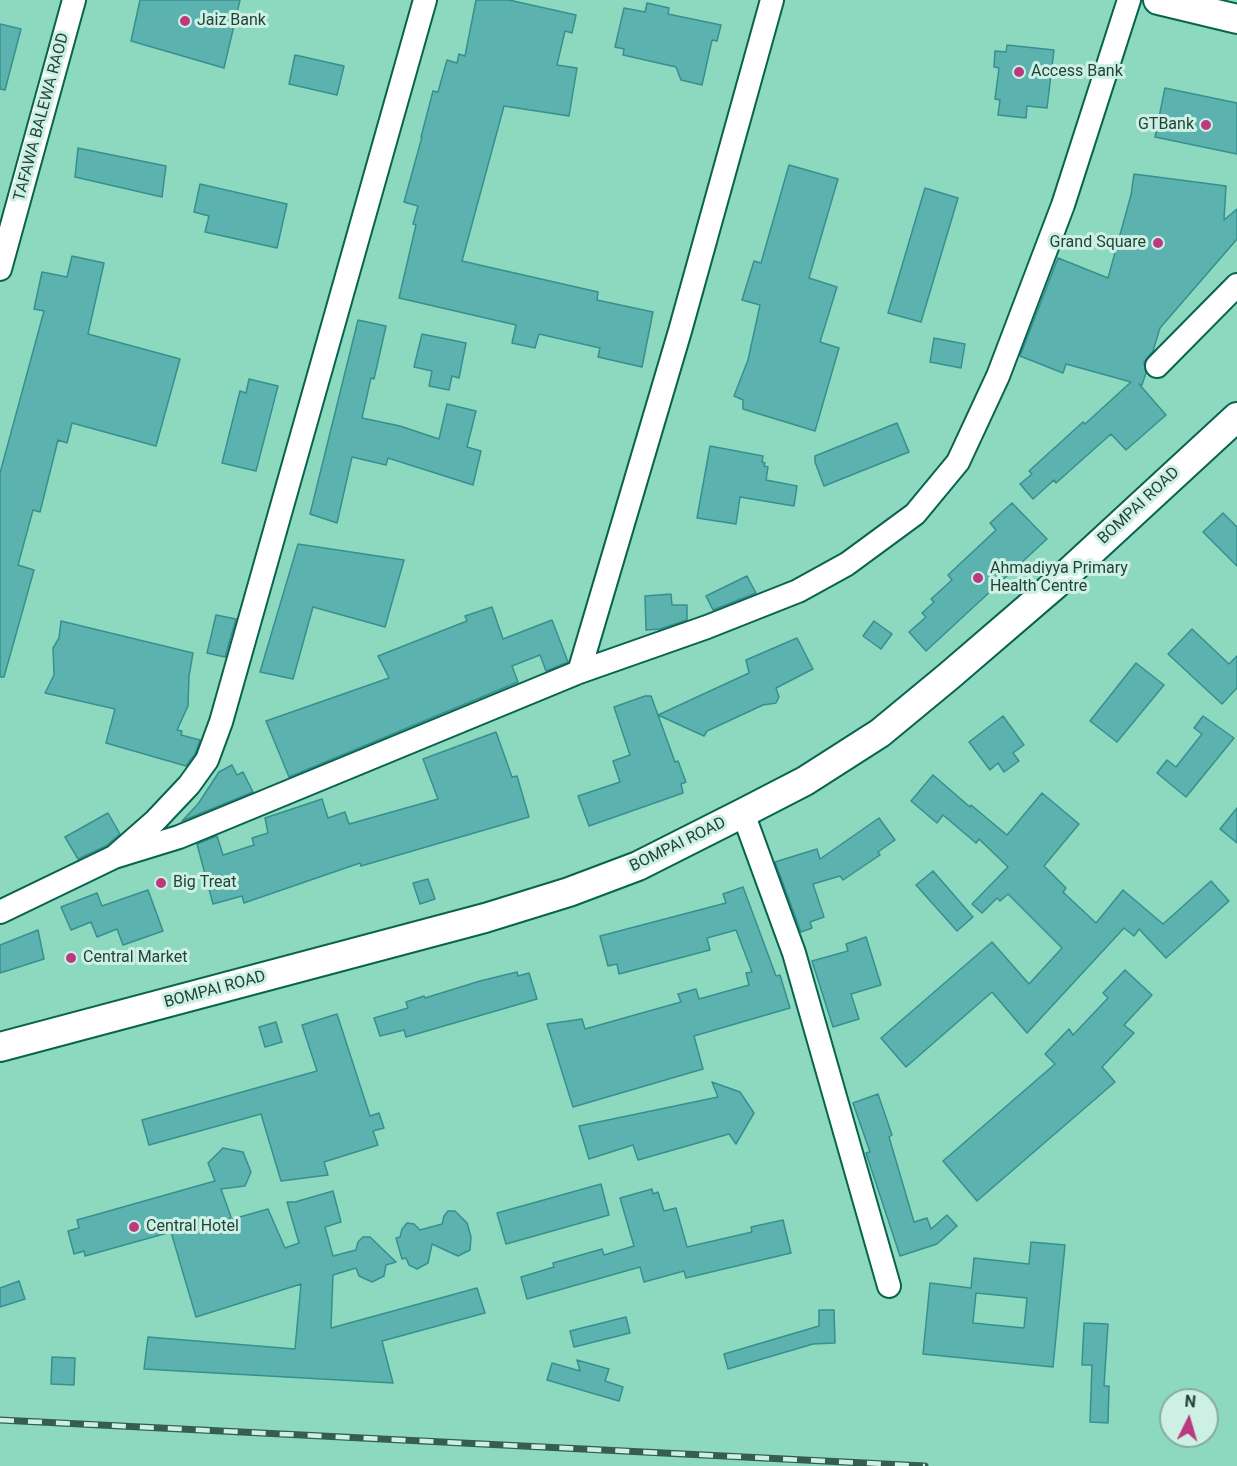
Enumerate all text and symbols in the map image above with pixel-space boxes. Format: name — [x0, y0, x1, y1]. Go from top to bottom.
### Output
place label: Jaiz Bank — [197, 11, 266, 31]
marker: Jaiz Bank — [178, 14, 192, 28]
street label: TAFAWA BALEWA RAOD — [10, 31, 74, 203]
place label: Access Bank — [1031, 62, 1123, 82]
marker: Access Bank — [1012, 65, 1026, 79]
place label: GTBank — [1138, 115, 1194, 135]
marker: GTBank — [1199, 118, 1213, 132]
place label: Grand Square — [1050, 233, 1146, 253]
marker: Grand Square — [1151, 236, 1165, 250]
street label: BOMPAI ROAD — [1094, 463, 1184, 549]
place label: Ahmadiyya Primary Health Centre — [990, 559, 1128, 597]
marker: Ahmadiyya Primary Health Centre — [971, 571, 985, 585]
street label: BOMPAI ROAD — [627, 813, 729, 877]
place label: Big Treat — [173, 873, 236, 893]
marker: Big Treat — [154, 876, 168, 890]
place label: Central Market — [83, 948, 187, 968]
marker: Central Market — [64, 951, 78, 965]
street label: BOMPAI ROAD — [162, 967, 268, 1013]
place label: Central Hotel — [146, 1217, 239, 1237]
marker: Central Hotel — [127, 1220, 141, 1234]
north arrow — [1159, 1388, 1219, 1448]
text: N — [1184, 1392, 1197, 1412]

